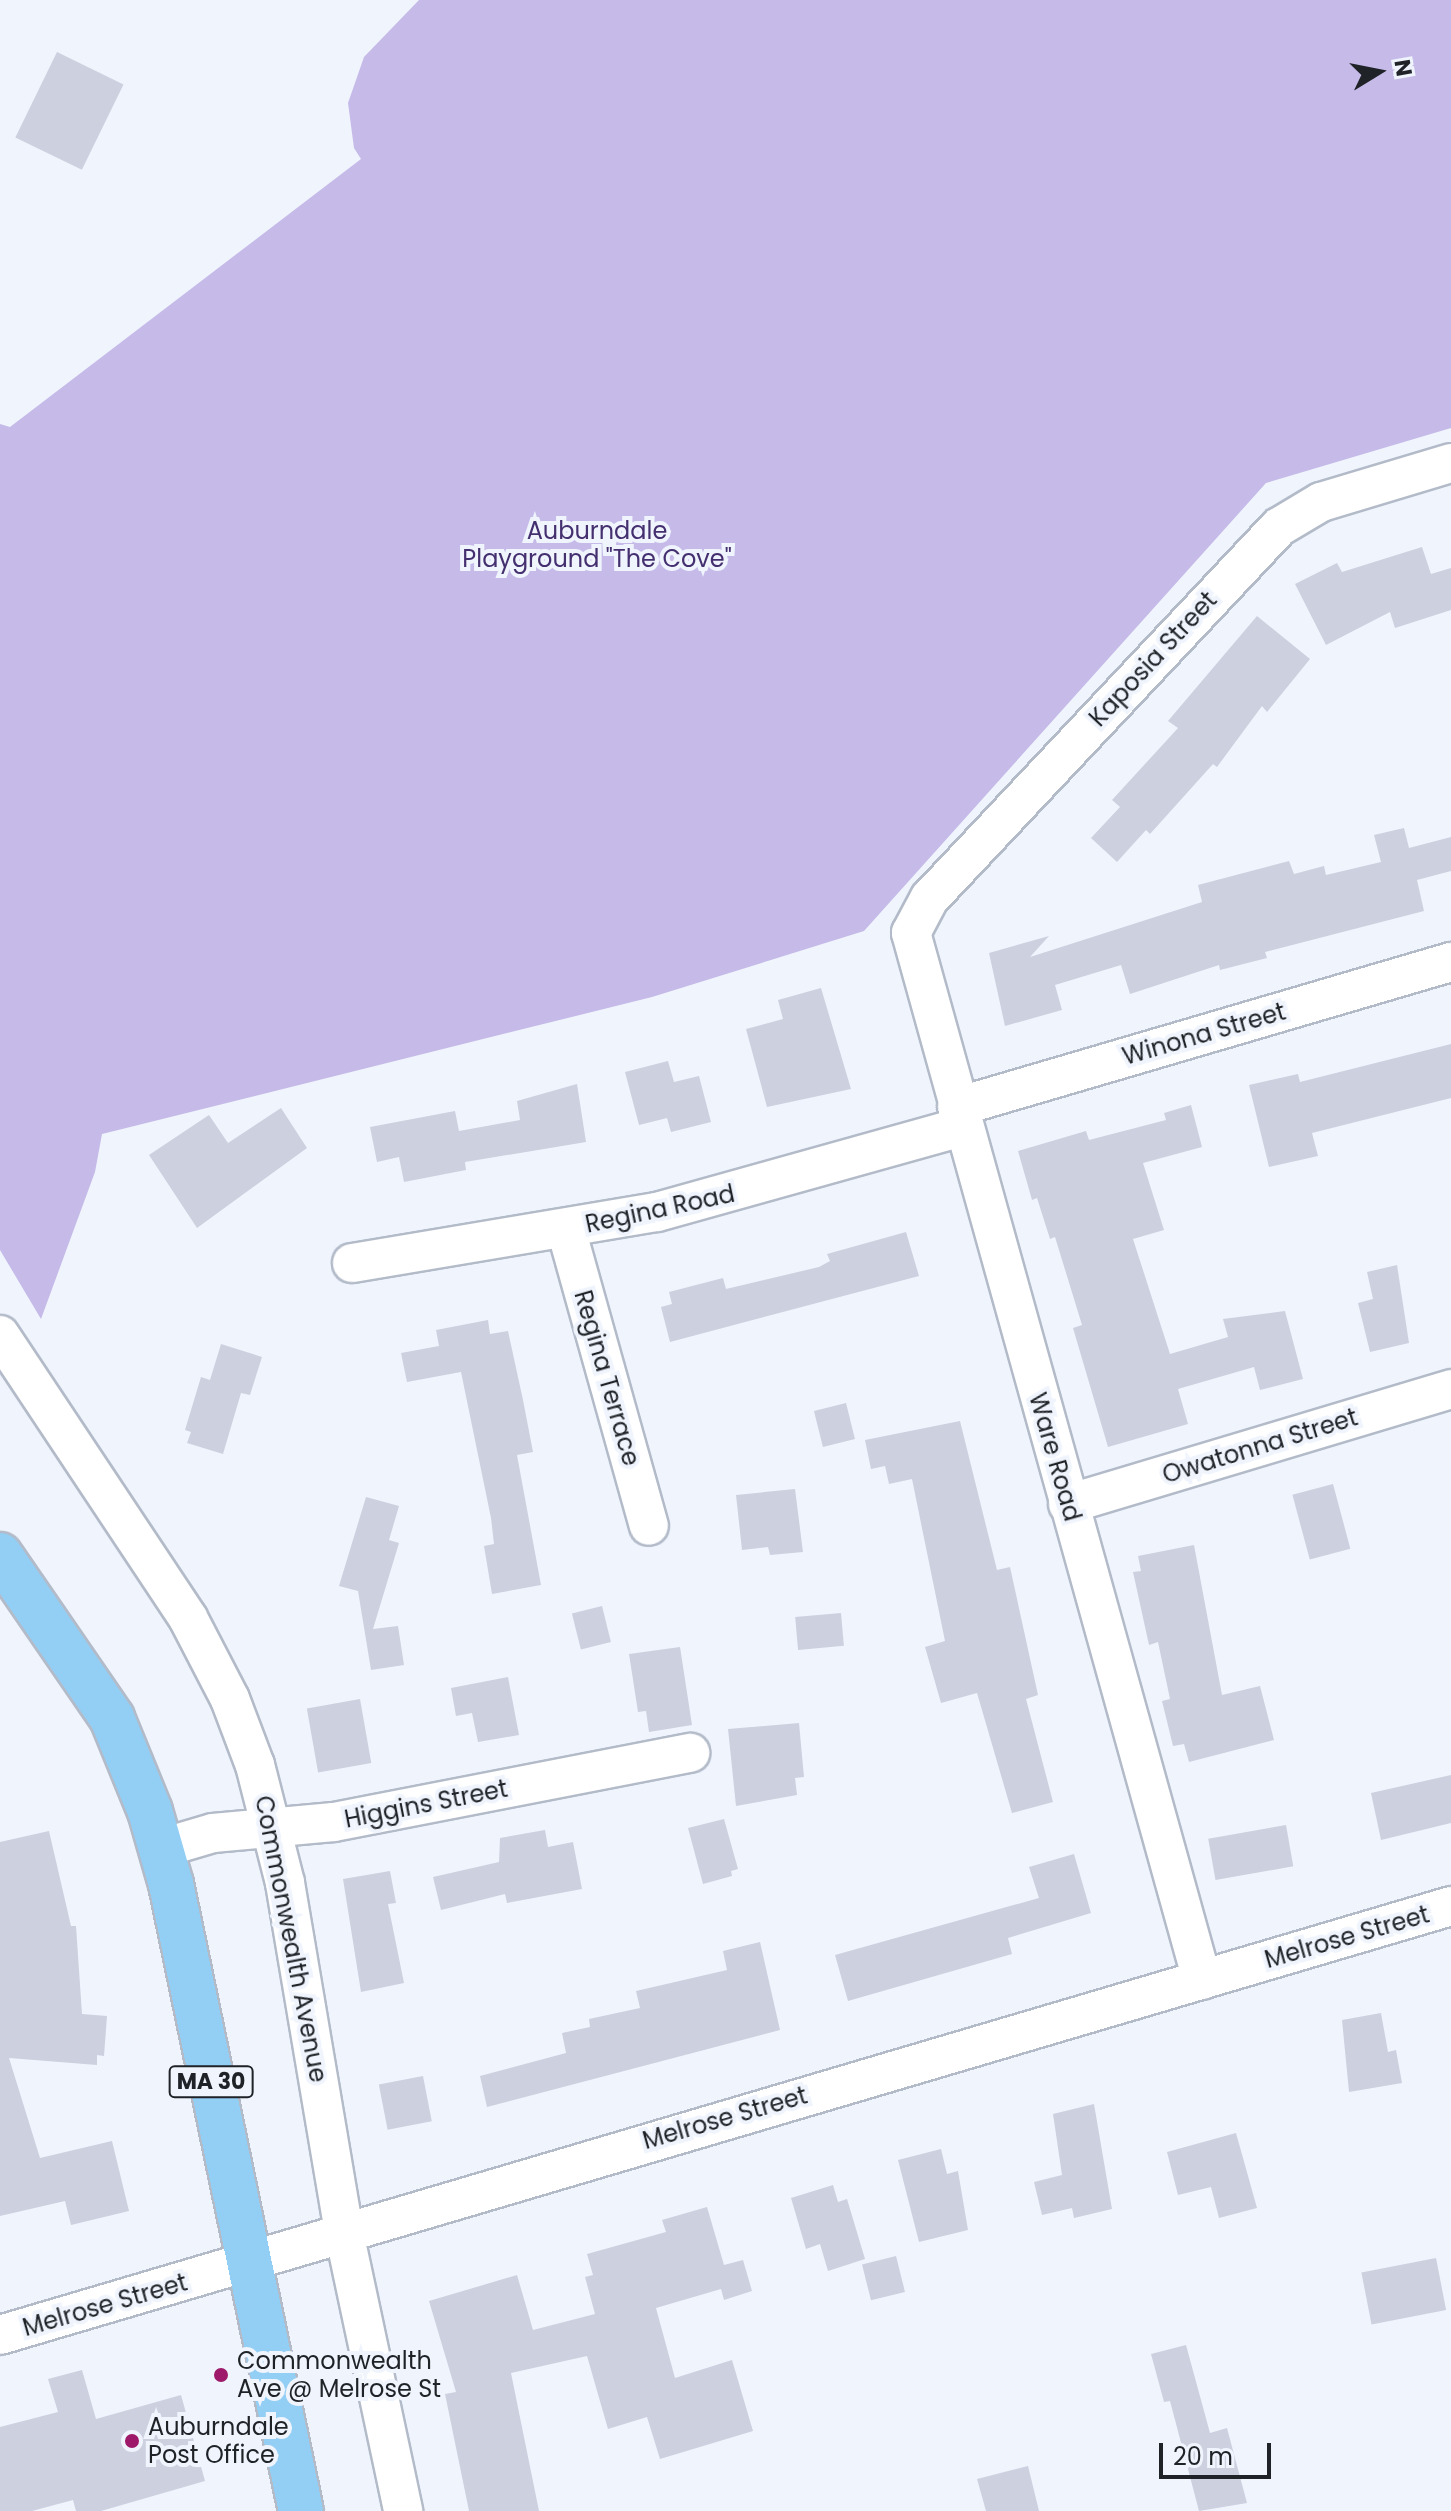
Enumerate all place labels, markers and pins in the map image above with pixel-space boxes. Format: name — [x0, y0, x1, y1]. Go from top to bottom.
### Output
place label: Commonwealth Ave @ Melrose St — [237, 2347, 441, 2403]
marker: Commonwealth Ave @ Melrose St — [212, 2366, 230, 2384]
place label: Auburndale Post Office — [148, 2413, 289, 2469]
marker: Auburndale Post Office — [123, 2432, 141, 2450]

